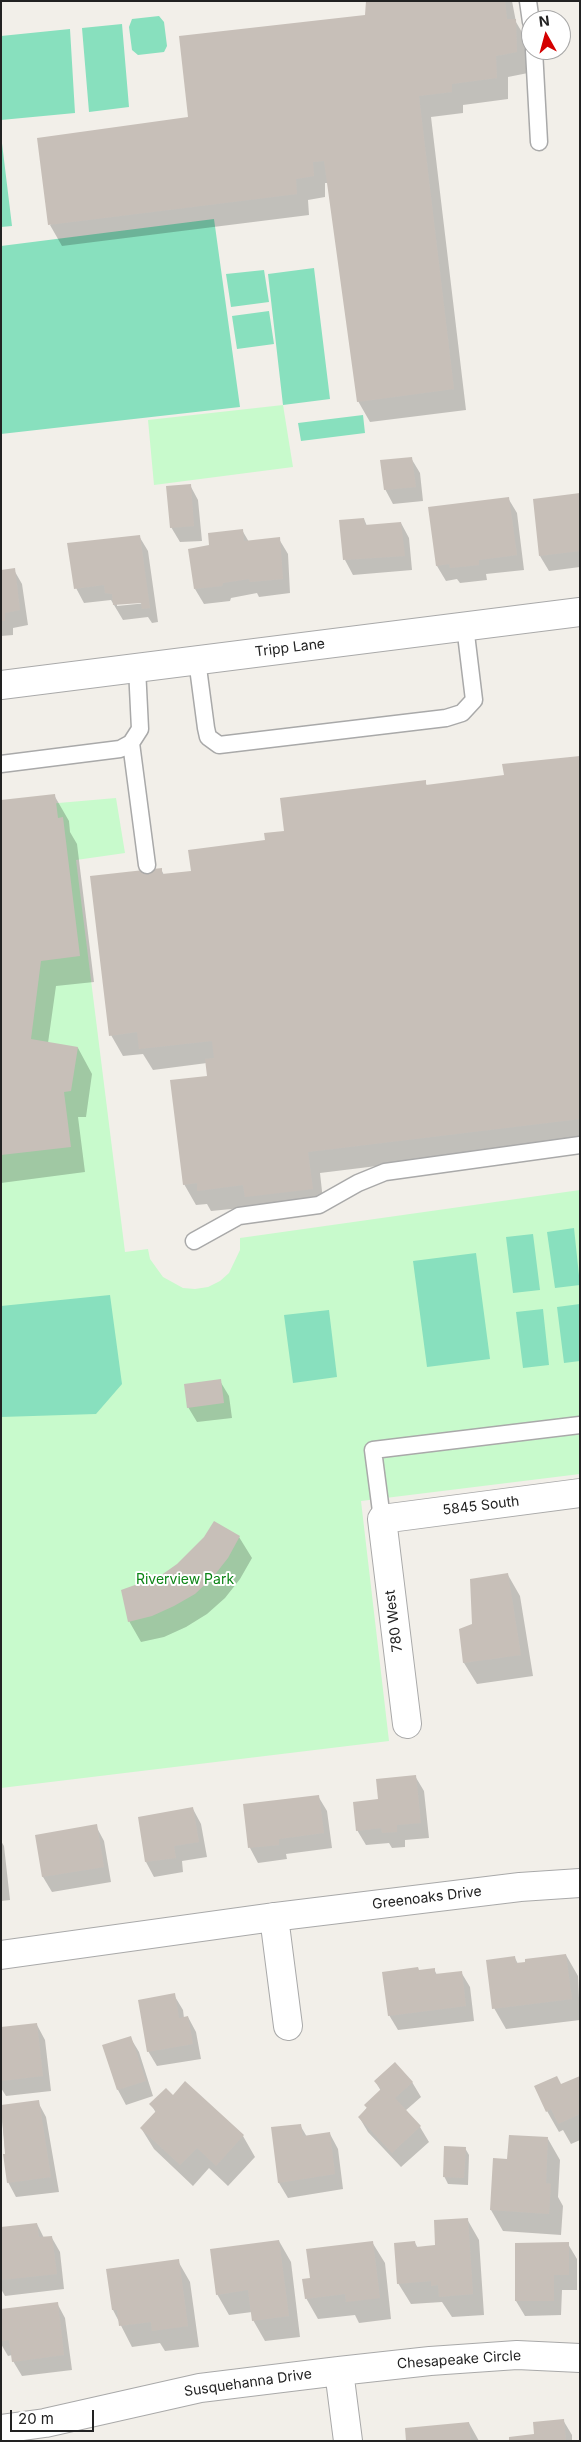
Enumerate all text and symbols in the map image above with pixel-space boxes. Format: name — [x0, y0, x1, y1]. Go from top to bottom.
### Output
north arrow — [521, 10, 571, 60]
text: N — [538, 12, 551, 30]
street label: Tripp Lane — [254, 635, 326, 661]
street label: 5845 South — [442, 1493, 520, 1519]
park label: Riverview Park — [136, 1572, 234, 1588]
street label: 780 West — [382, 1589, 406, 1653]
street label: Greenoaks Drive — [371, 1883, 483, 1913]
street label: Chesapeake Circle — [396, 2347, 522, 2373]
street label: Susquehanna Drive — [183, 2366, 313, 2400]
scale bar — [12, 2400, 96, 2432]
text: 20 m — [18, 2409, 54, 2428]

